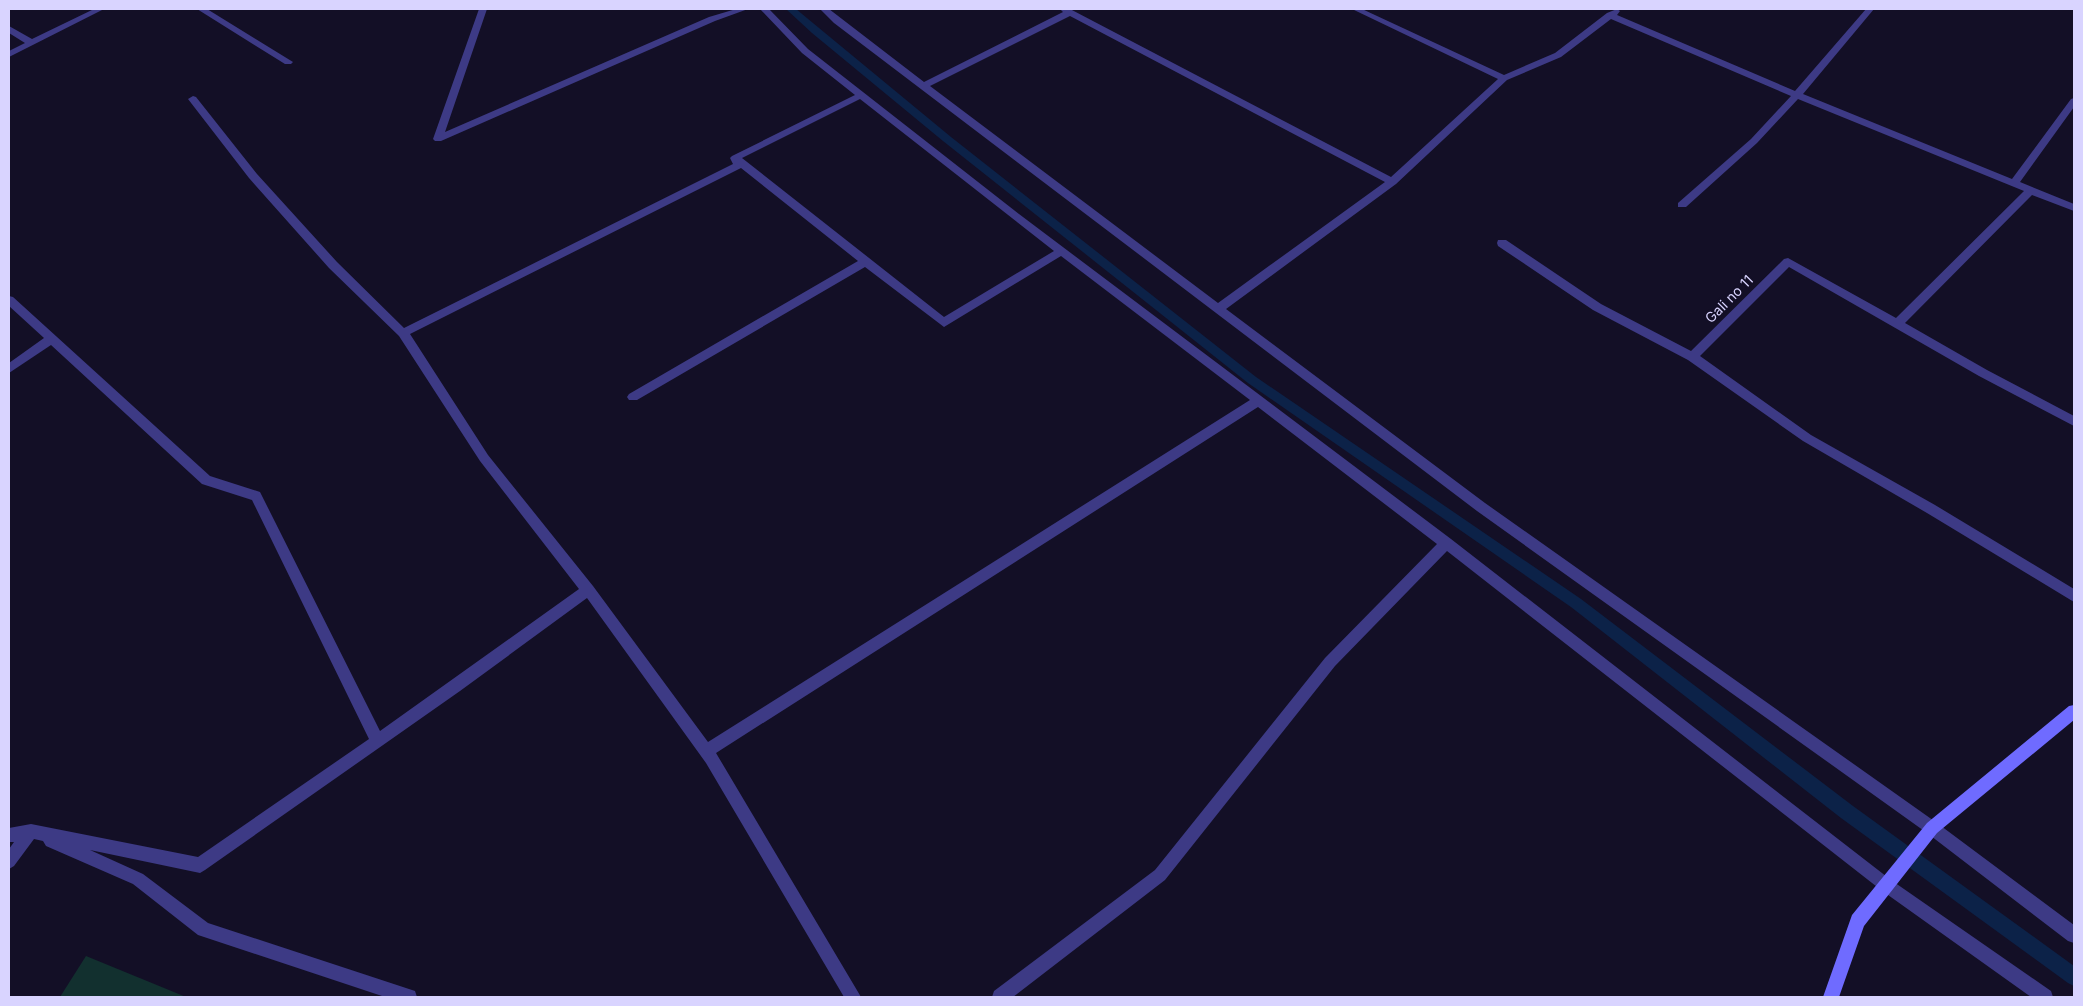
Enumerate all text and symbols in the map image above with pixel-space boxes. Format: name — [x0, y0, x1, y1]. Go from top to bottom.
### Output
street label: Gali no 11 — [1701, 271, 1756, 326]

